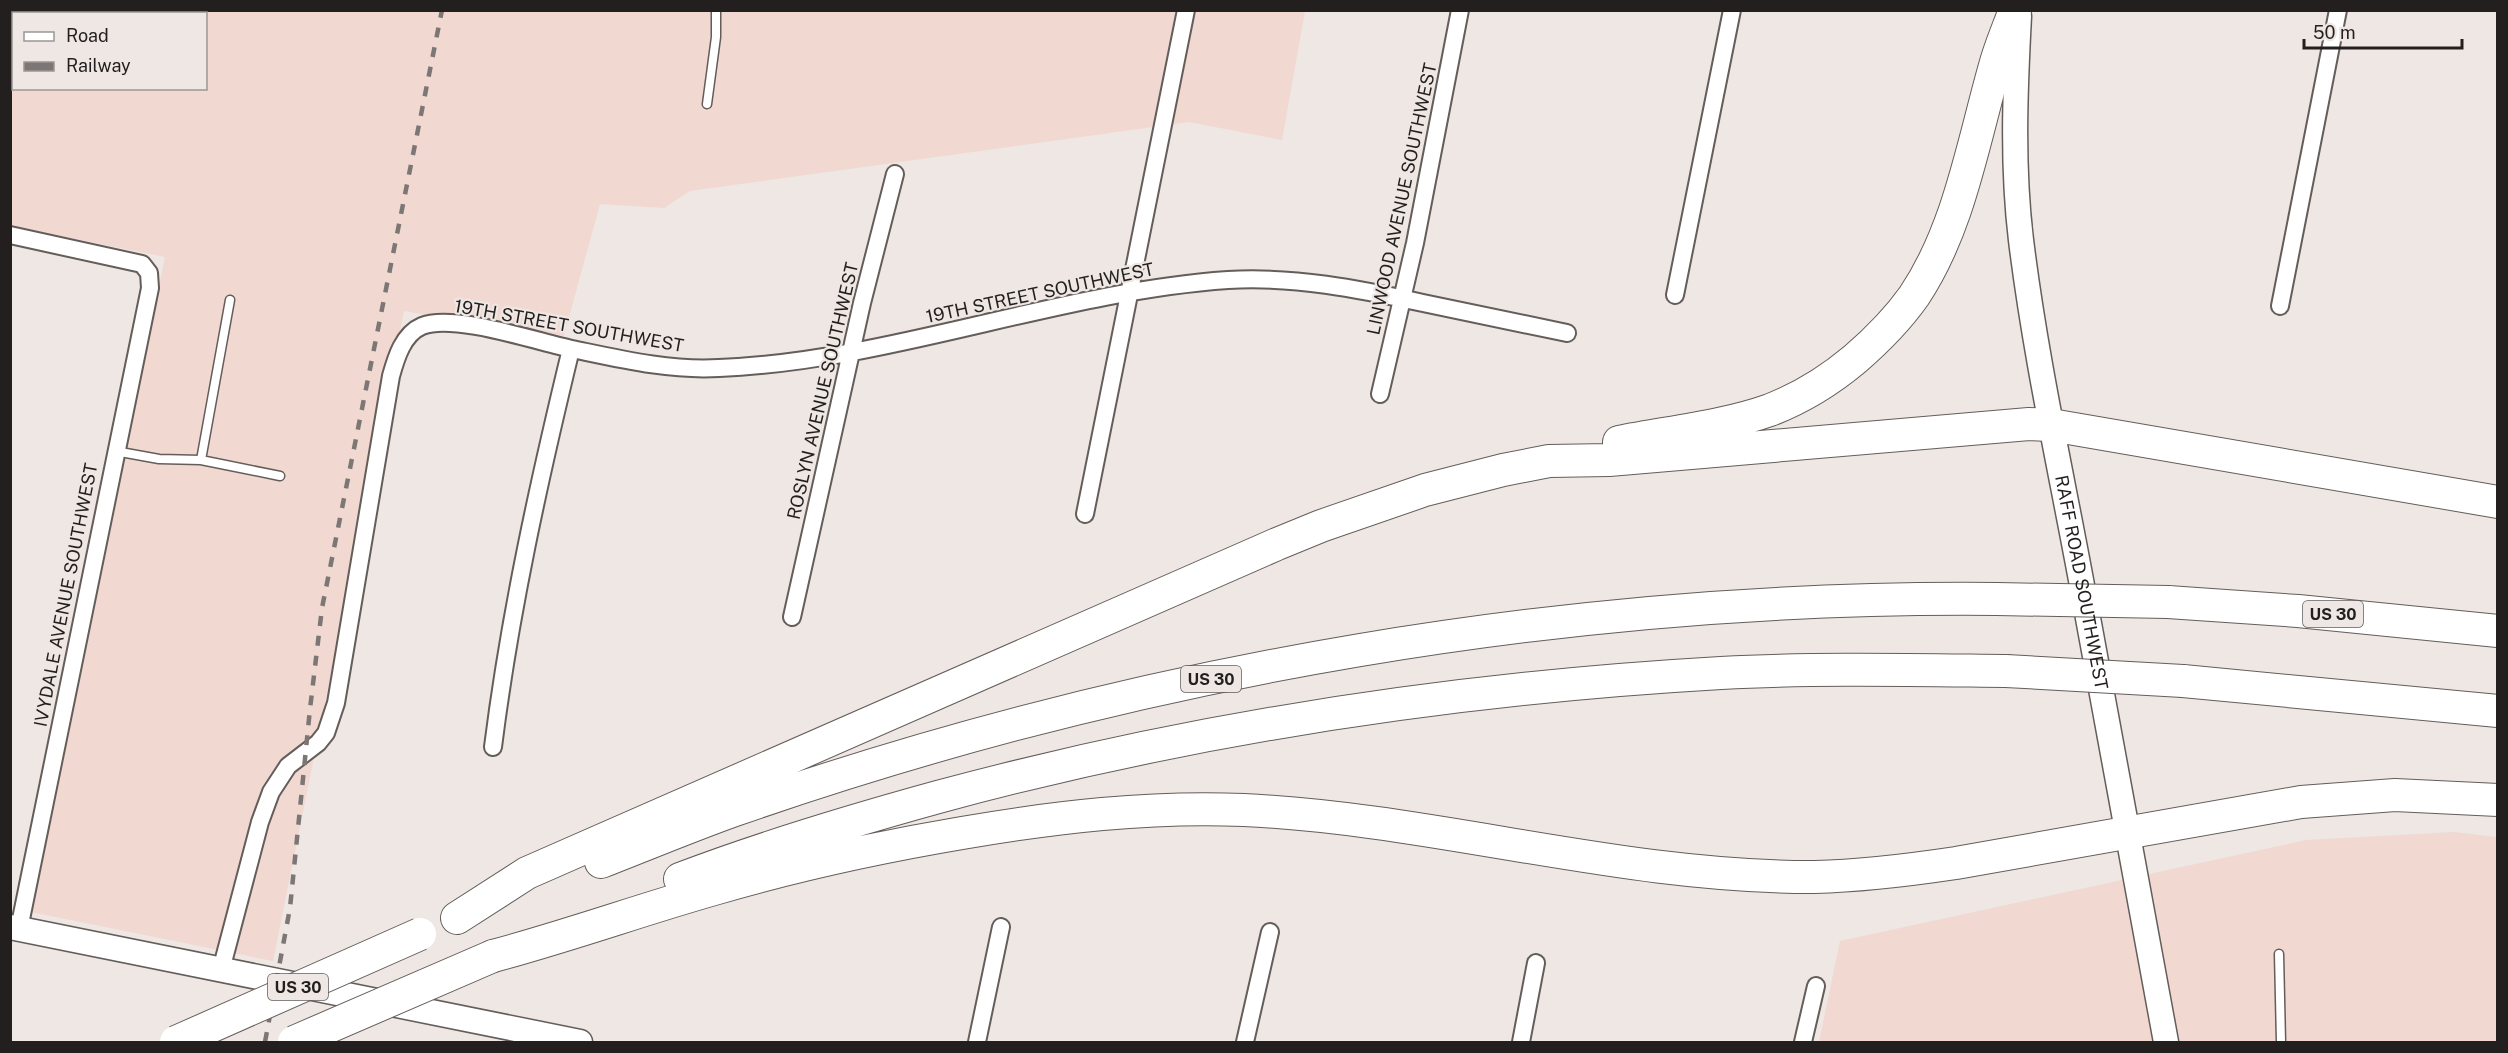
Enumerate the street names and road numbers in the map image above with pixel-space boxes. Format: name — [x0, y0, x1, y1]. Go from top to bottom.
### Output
street label: LINWOOD AVENUE SOUTHWEST — [1362, 61, 1441, 337]
street label: 19TH STREET SOUTHWEST — [924, 258, 1156, 327]
street label: ROSLYN AVENUE SOUTHWEST — [783, 260, 862, 521]
street label: 19TH STREET SOUTHWEST — [453, 295, 686, 356]
street label: IVYDALE AVENUE SOUTHWEST — [30, 461, 101, 729]
street label: RAFF ROAD SOUTHWEST — [2051, 473, 2112, 692]
road number: US 30 — [2303, 601, 2363, 627]
road number: US 30 — [1181, 666, 1241, 692]
road number: US 30 — [268, 974, 328, 1000]

